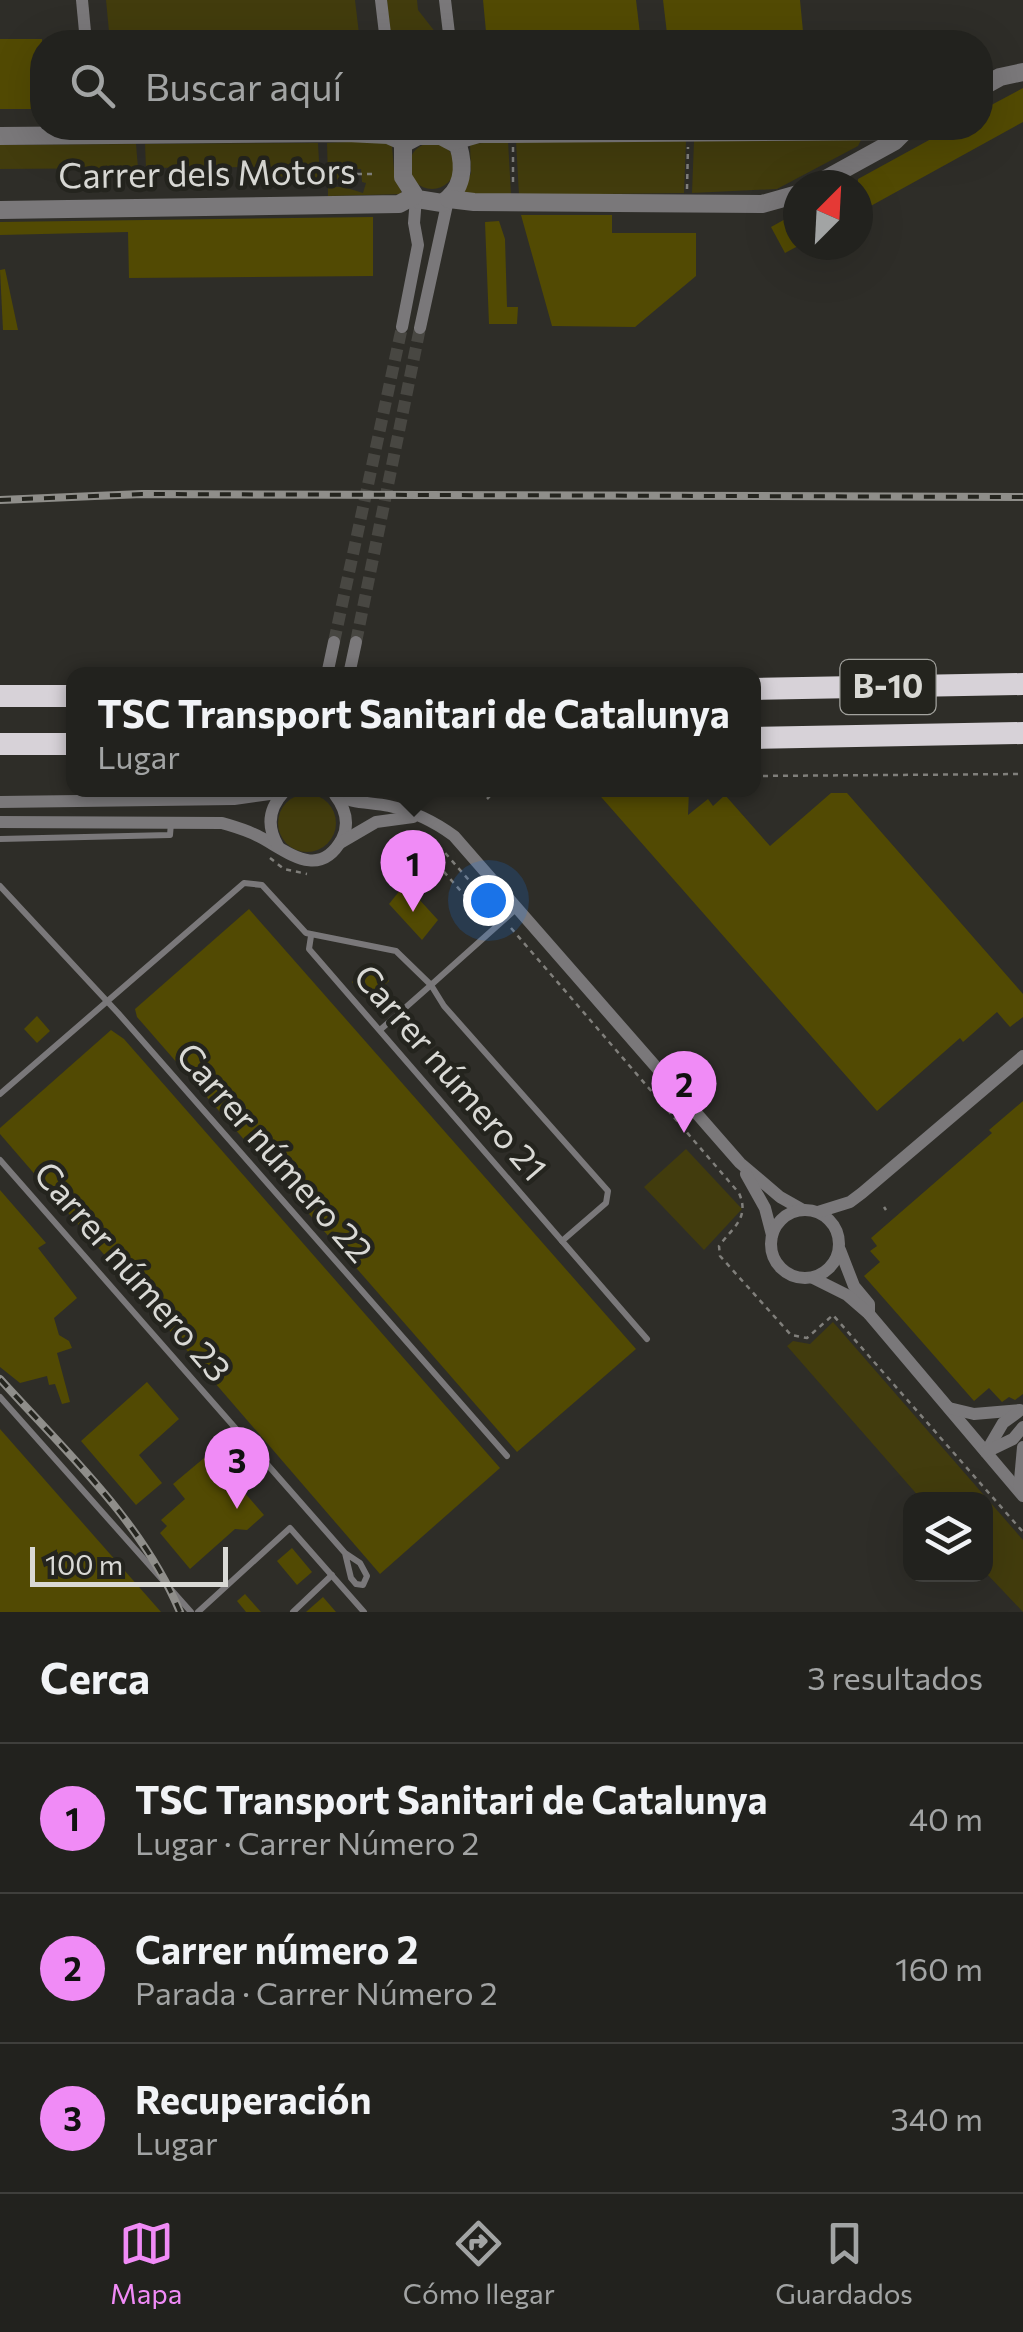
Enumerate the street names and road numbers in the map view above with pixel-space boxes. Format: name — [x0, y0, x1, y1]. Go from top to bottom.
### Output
street label: Carrer dels Motors — [58, 147, 356, 196]
road number: B-10 — [840, 660, 936, 714]
street label: Carrer número 21 — [346, 954, 558, 1188]
street label: Carrer número 22 — [169, 1033, 383, 1270]
street label: Carrer número 23 — [27, 1151, 241, 1389]

